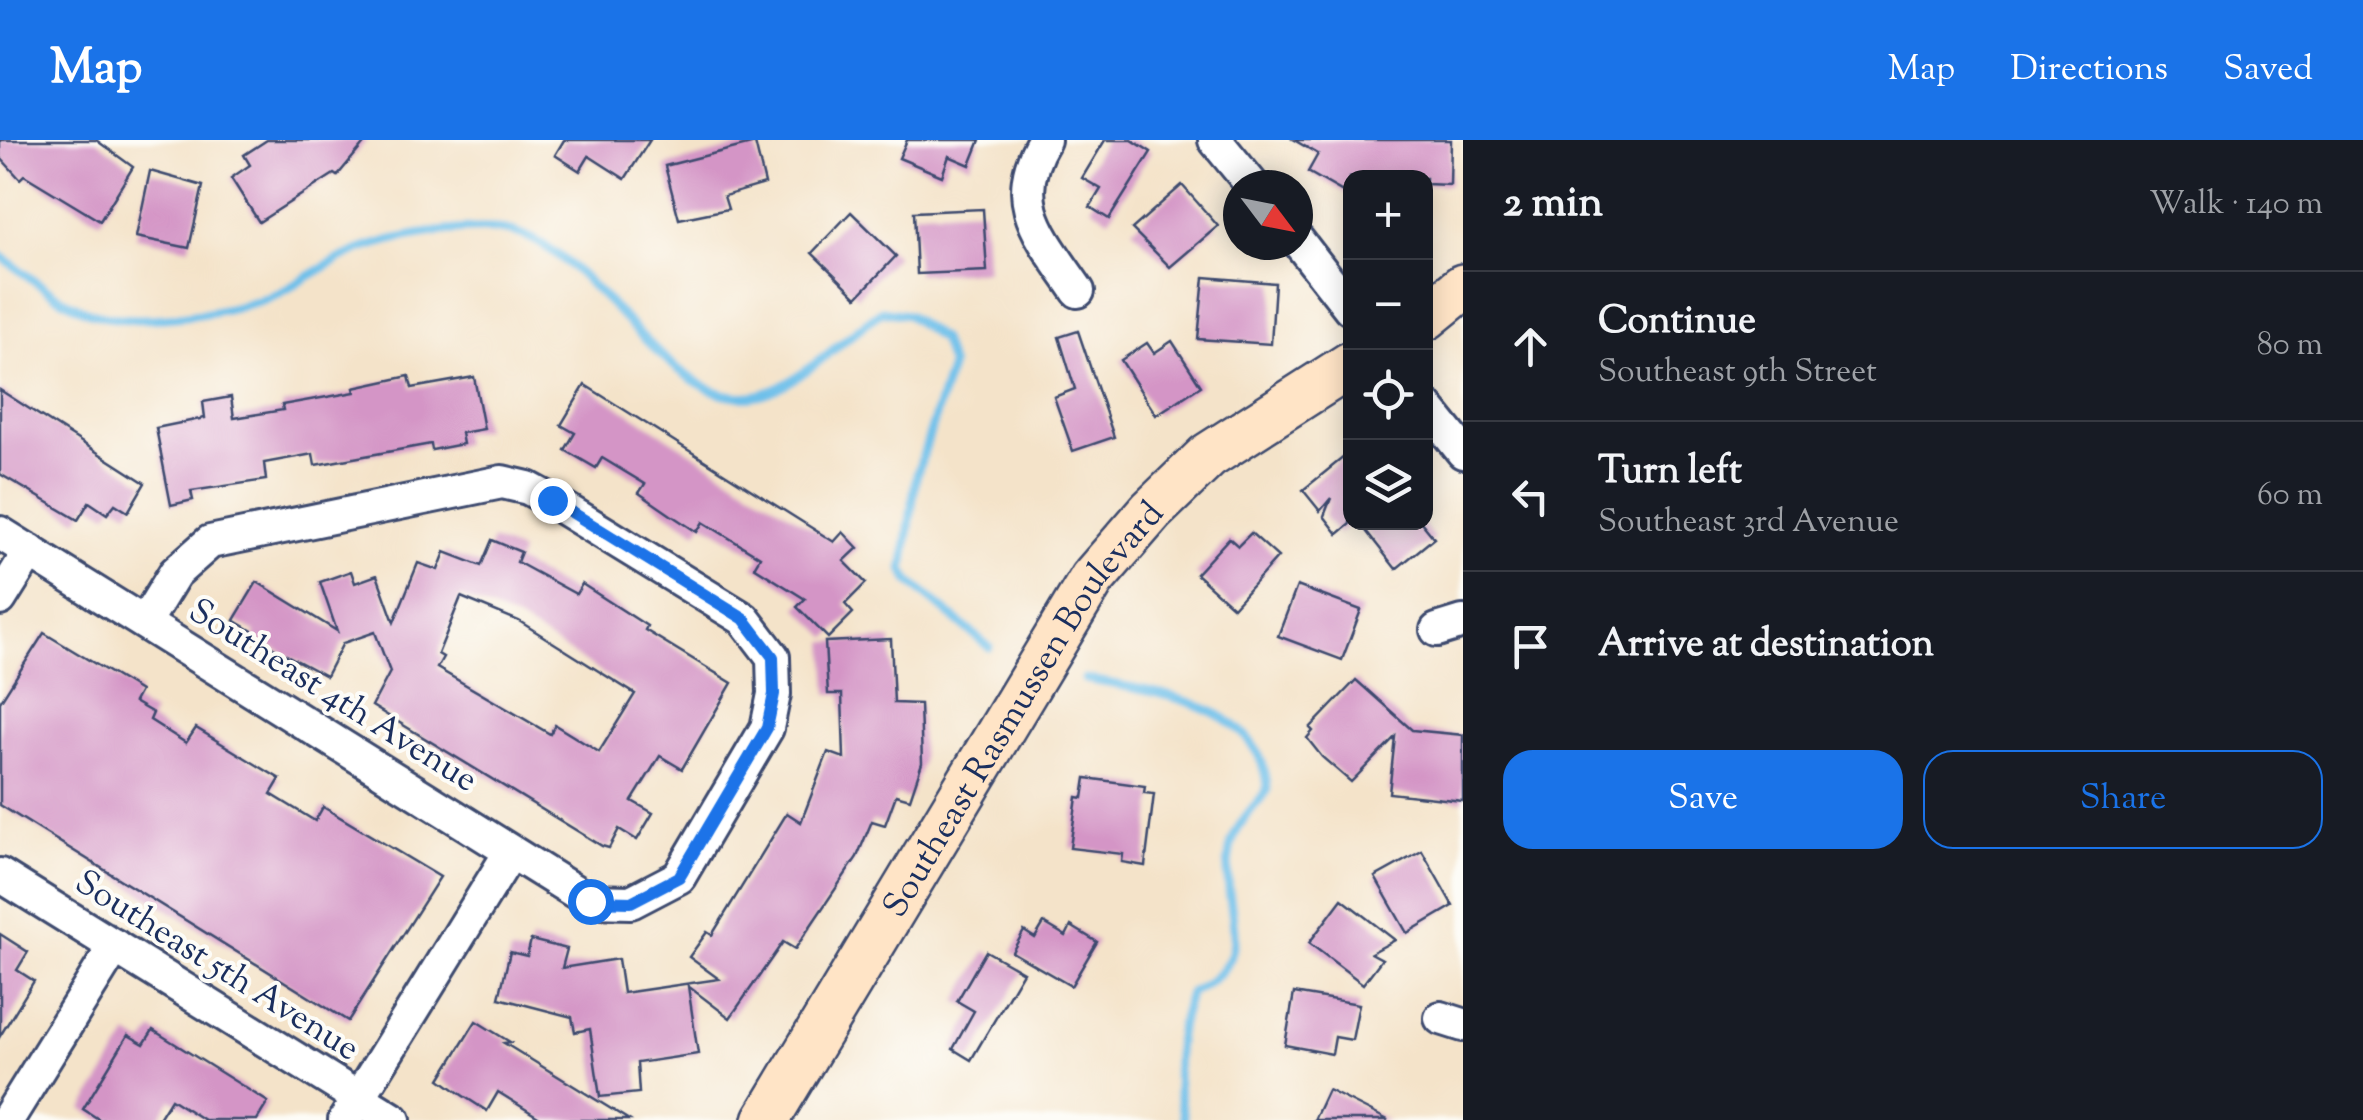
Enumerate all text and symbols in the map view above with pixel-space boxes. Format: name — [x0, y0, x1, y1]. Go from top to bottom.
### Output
text: Map — [50, 36, 142, 105]
text: Map — [1888, 45, 1955, 96]
text: Directions — [2010, 45, 2168, 96]
text: Saved — [2223, 45, 2313, 96]
north arrow — [1223, 170, 1313, 260]
map controls — [1343, 170, 1433, 530]
button: + — [1343, 170, 1433, 260]
text: 2 min — [1503, 175, 1603, 235]
text: Walk · 140 m — [2149, 182, 2323, 228]
button: − — [1343, 260, 1433, 350]
text: Continue — [1598, 296, 1756, 350]
icon: ahead — [1503, 319, 1558, 374]
text: 80 m — [2257, 323, 2323, 369]
button: locate — [1343, 350, 1433, 440]
text: Southeast 9th Street — [1598, 350, 1877, 396]
button: layers — [1343, 440, 1433, 530]
text: Turn left — [1598, 446, 1742, 500]
icon: left — [1503, 469, 1558, 524]
text: 60 m — [2257, 473, 2323, 519]
route end — [530, 478, 576, 524]
street label: Southeast Rasmussen Boulevard — [872, 491, 1178, 928]
text: Southeast 3rd Avenue — [1598, 500, 1899, 546]
street label: Southeast 4th Avenue — [178, 587, 487, 807]
icon: arrive — [1503, 619, 1558, 674]
text: Arrive at destination — [1598, 619, 1934, 673]
button: Save — [1503, 750, 1903, 849]
button: Share — [1923, 750, 2323, 849]
street label: Southeast 5th Avenue — [64, 859, 368, 1075]
route start — [568, 879, 614, 925]

